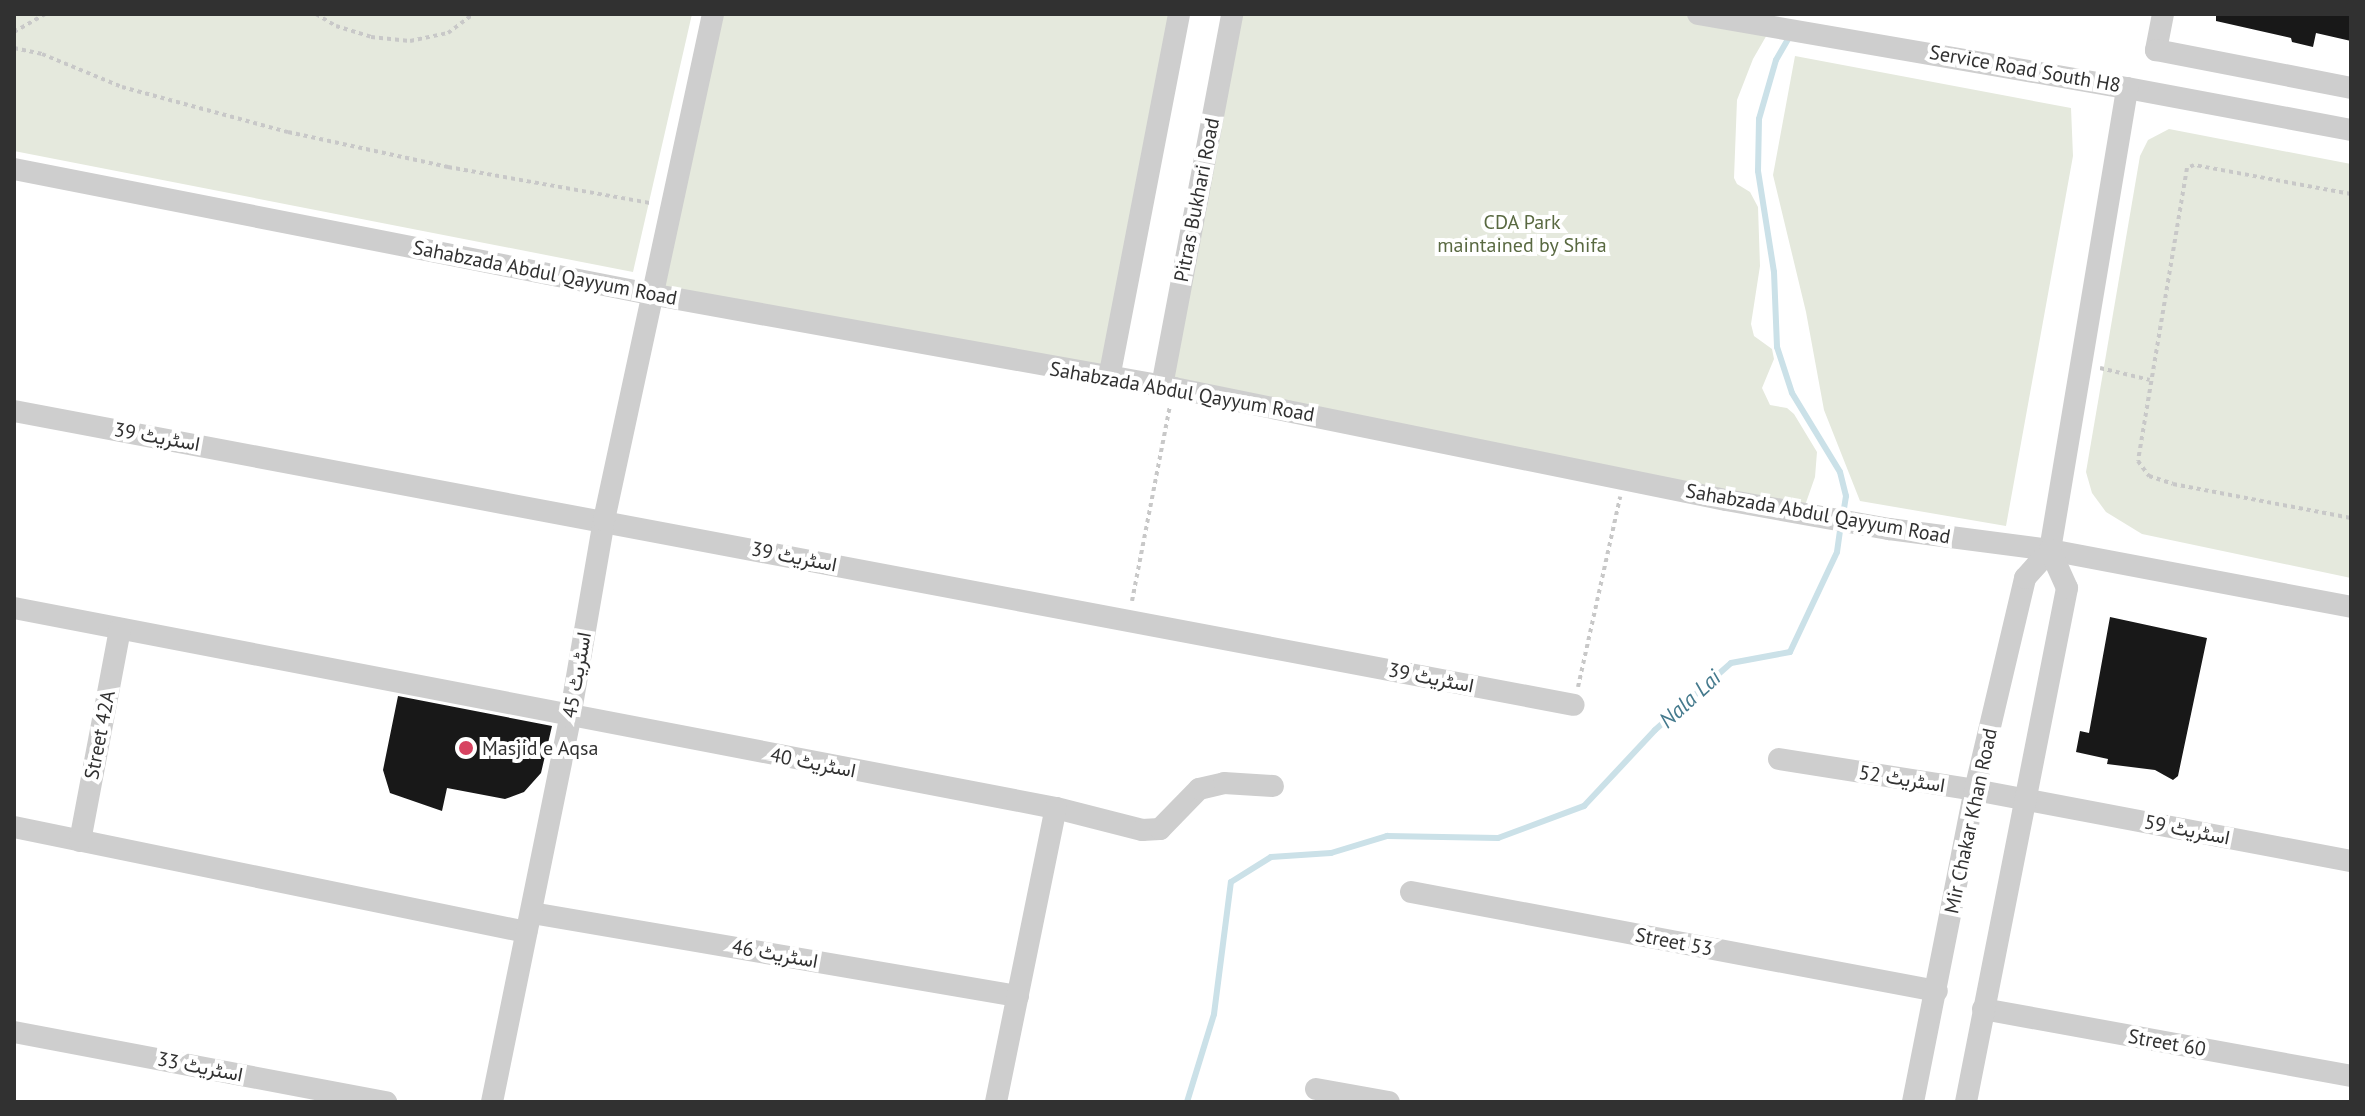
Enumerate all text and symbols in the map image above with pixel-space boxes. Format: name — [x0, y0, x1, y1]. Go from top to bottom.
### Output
street label: Service Road South H8 — [1927, 40, 2123, 98]
street label: Pitras Bukhari Road — [1169, 116, 1225, 284]
park label: CDA Park maintained by Shifa — [1437, 211, 1607, 258]
street label: Sahabzada Abdul Qayyum Road — [411, 236, 679, 310]
street label: Sahabzada Abdul Qayyum Road — [1047, 357, 1317, 427]
street label: اسٹریٹ 39 — [112, 418, 202, 456]
street label: Sahabzada Abdul Qayyum Road — [1683, 479, 1953, 549]
street label: اسٹریٹ 39 — [749, 537, 839, 577]
street label: اسٹریٹ 45 — [558, 630, 596, 720]
street label: اسٹریٹ 39 — [1386, 658, 1476, 698]
water label: Nala Lai — [1654, 664, 1726, 734]
street label: Street 42A — [80, 689, 120, 781]
street label: Mir Chakar Khan Road — [1940, 726, 2002, 916]
place label: Masjid e Aqsa — [482, 736, 599, 760]
marker: Masjid e Aqsa — [457, 739, 475, 757]
street label: اسٹریٹ 40 — [768, 743, 858, 783]
street label: اسٹریٹ 52 — [1857, 760, 1947, 798]
street label: اسٹریٹ 59 — [2142, 810, 2232, 850]
street label: Street 53 — [1633, 923, 1715, 961]
street label: اسٹریٹ 46 — [730, 935, 820, 973]
street label: Street 60 — [2126, 1024, 2208, 1062]
street label: اسٹریٹ 33 — [155, 1047, 245, 1087]

